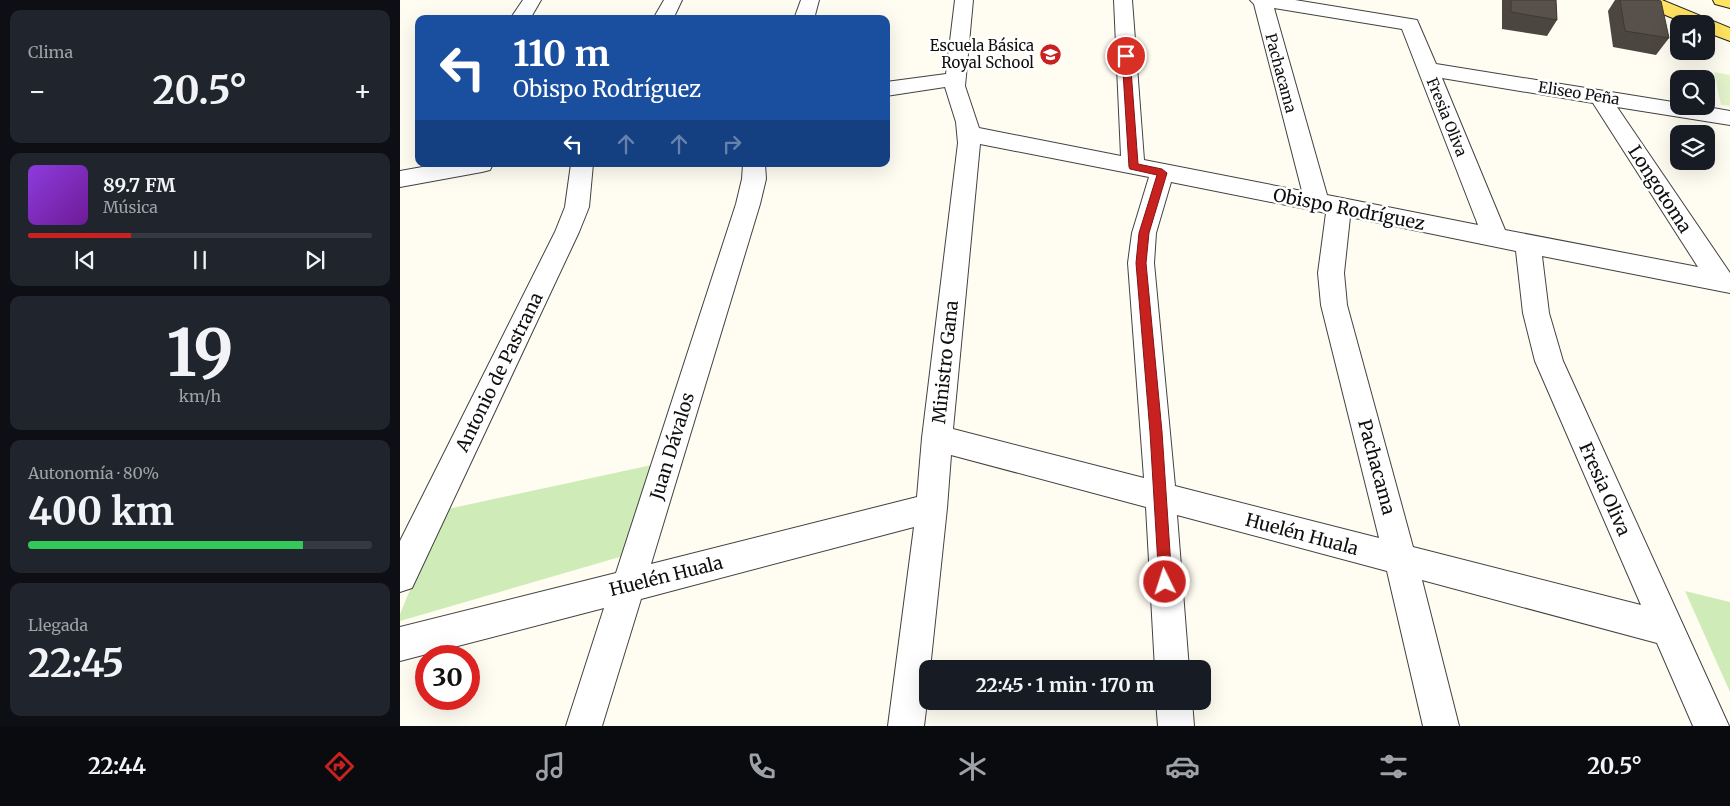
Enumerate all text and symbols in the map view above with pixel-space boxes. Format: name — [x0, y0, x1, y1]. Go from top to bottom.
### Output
map controls — [1670, 15, 1715, 170]
button: sound — [1670, 15, 1715, 60]
street label: Pachacama — [1261, 31, 1301, 115]
text: 110 m — [513, 32, 610, 76]
icon: left — [430, 35, 495, 100]
pin — [1105, 35, 1147, 77]
place label: Escuela Básica Royal School — [930, 36, 1034, 72]
text: Clima — [28, 42, 73, 62]
school or university icon: Escuela Básica Royal School — [1038, 42, 1062, 66]
icon: arrive — [1112, 42, 1140, 70]
text: 20.5° — [153, 67, 247, 114]
button: search — [1670, 70, 1715, 115]
text: − — [28, 73, 47, 109]
text: + — [353, 73, 372, 109]
text: Obispo Rodríguez — [513, 75, 701, 103]
street label: Fresia Oliva — [1423, 75, 1471, 159]
street label: Eliseo Peña — [1537, 77, 1621, 109]
button: layers — [1670, 125, 1715, 170]
icon: left — [559, 130, 587, 158]
icon: ahead — [612, 130, 640, 158]
icon: ahead — [665, 130, 693, 158]
icon: right — [718, 130, 746, 158]
street label: Longotoma — [1623, 141, 1697, 237]
text: 89.7 FM — [103, 173, 176, 197]
street label: Obispo Rodríguez — [1271, 183, 1427, 235]
text: Música — [103, 197, 158, 217]
icon: previous — [71, 246, 99, 274]
icon: pause — [186, 246, 214, 274]
icon: next — [301, 246, 329, 274]
street label: Antonio de Pastrana — [450, 288, 548, 456]
street label: Ministro Gana — [927, 299, 963, 425]
text: 19 — [166, 312, 234, 394]
text: km/h — [179, 386, 221, 406]
street label: Juan Dávalos — [644, 389, 699, 503]
street label: Pachacama — [1353, 417, 1401, 517]
street label: Fresia Oliva — [1574, 439, 1636, 540]
text: Autonomía · 80% — [28, 463, 159, 483]
text: 400 km — [28, 488, 174, 535]
street label: Huelén Huala — [1243, 508, 1361, 560]
street label: Huelén Huala — [607, 551, 725, 601]
position arrow — [1138, 555, 1190, 607]
text: Llegada — [28, 615, 88, 635]
text: 22:45 — [28, 640, 124, 687]
speed limit sign: 30 — [415, 645, 480, 710]
text: 22:45 · 1 min · 170 m — [976, 673, 1154, 697]
icon: directions — [322, 749, 357, 784]
icon: music — [533, 749, 568, 784]
icon: phone — [744, 749, 779, 784]
icon: climate — [955, 749, 990, 784]
icon: car — [1165, 749, 1200, 784]
icon: filters — [1376, 749, 1411, 784]
text: 22:44 — [88, 752, 146, 780]
text: 20.5° — [1587, 752, 1642, 780]

